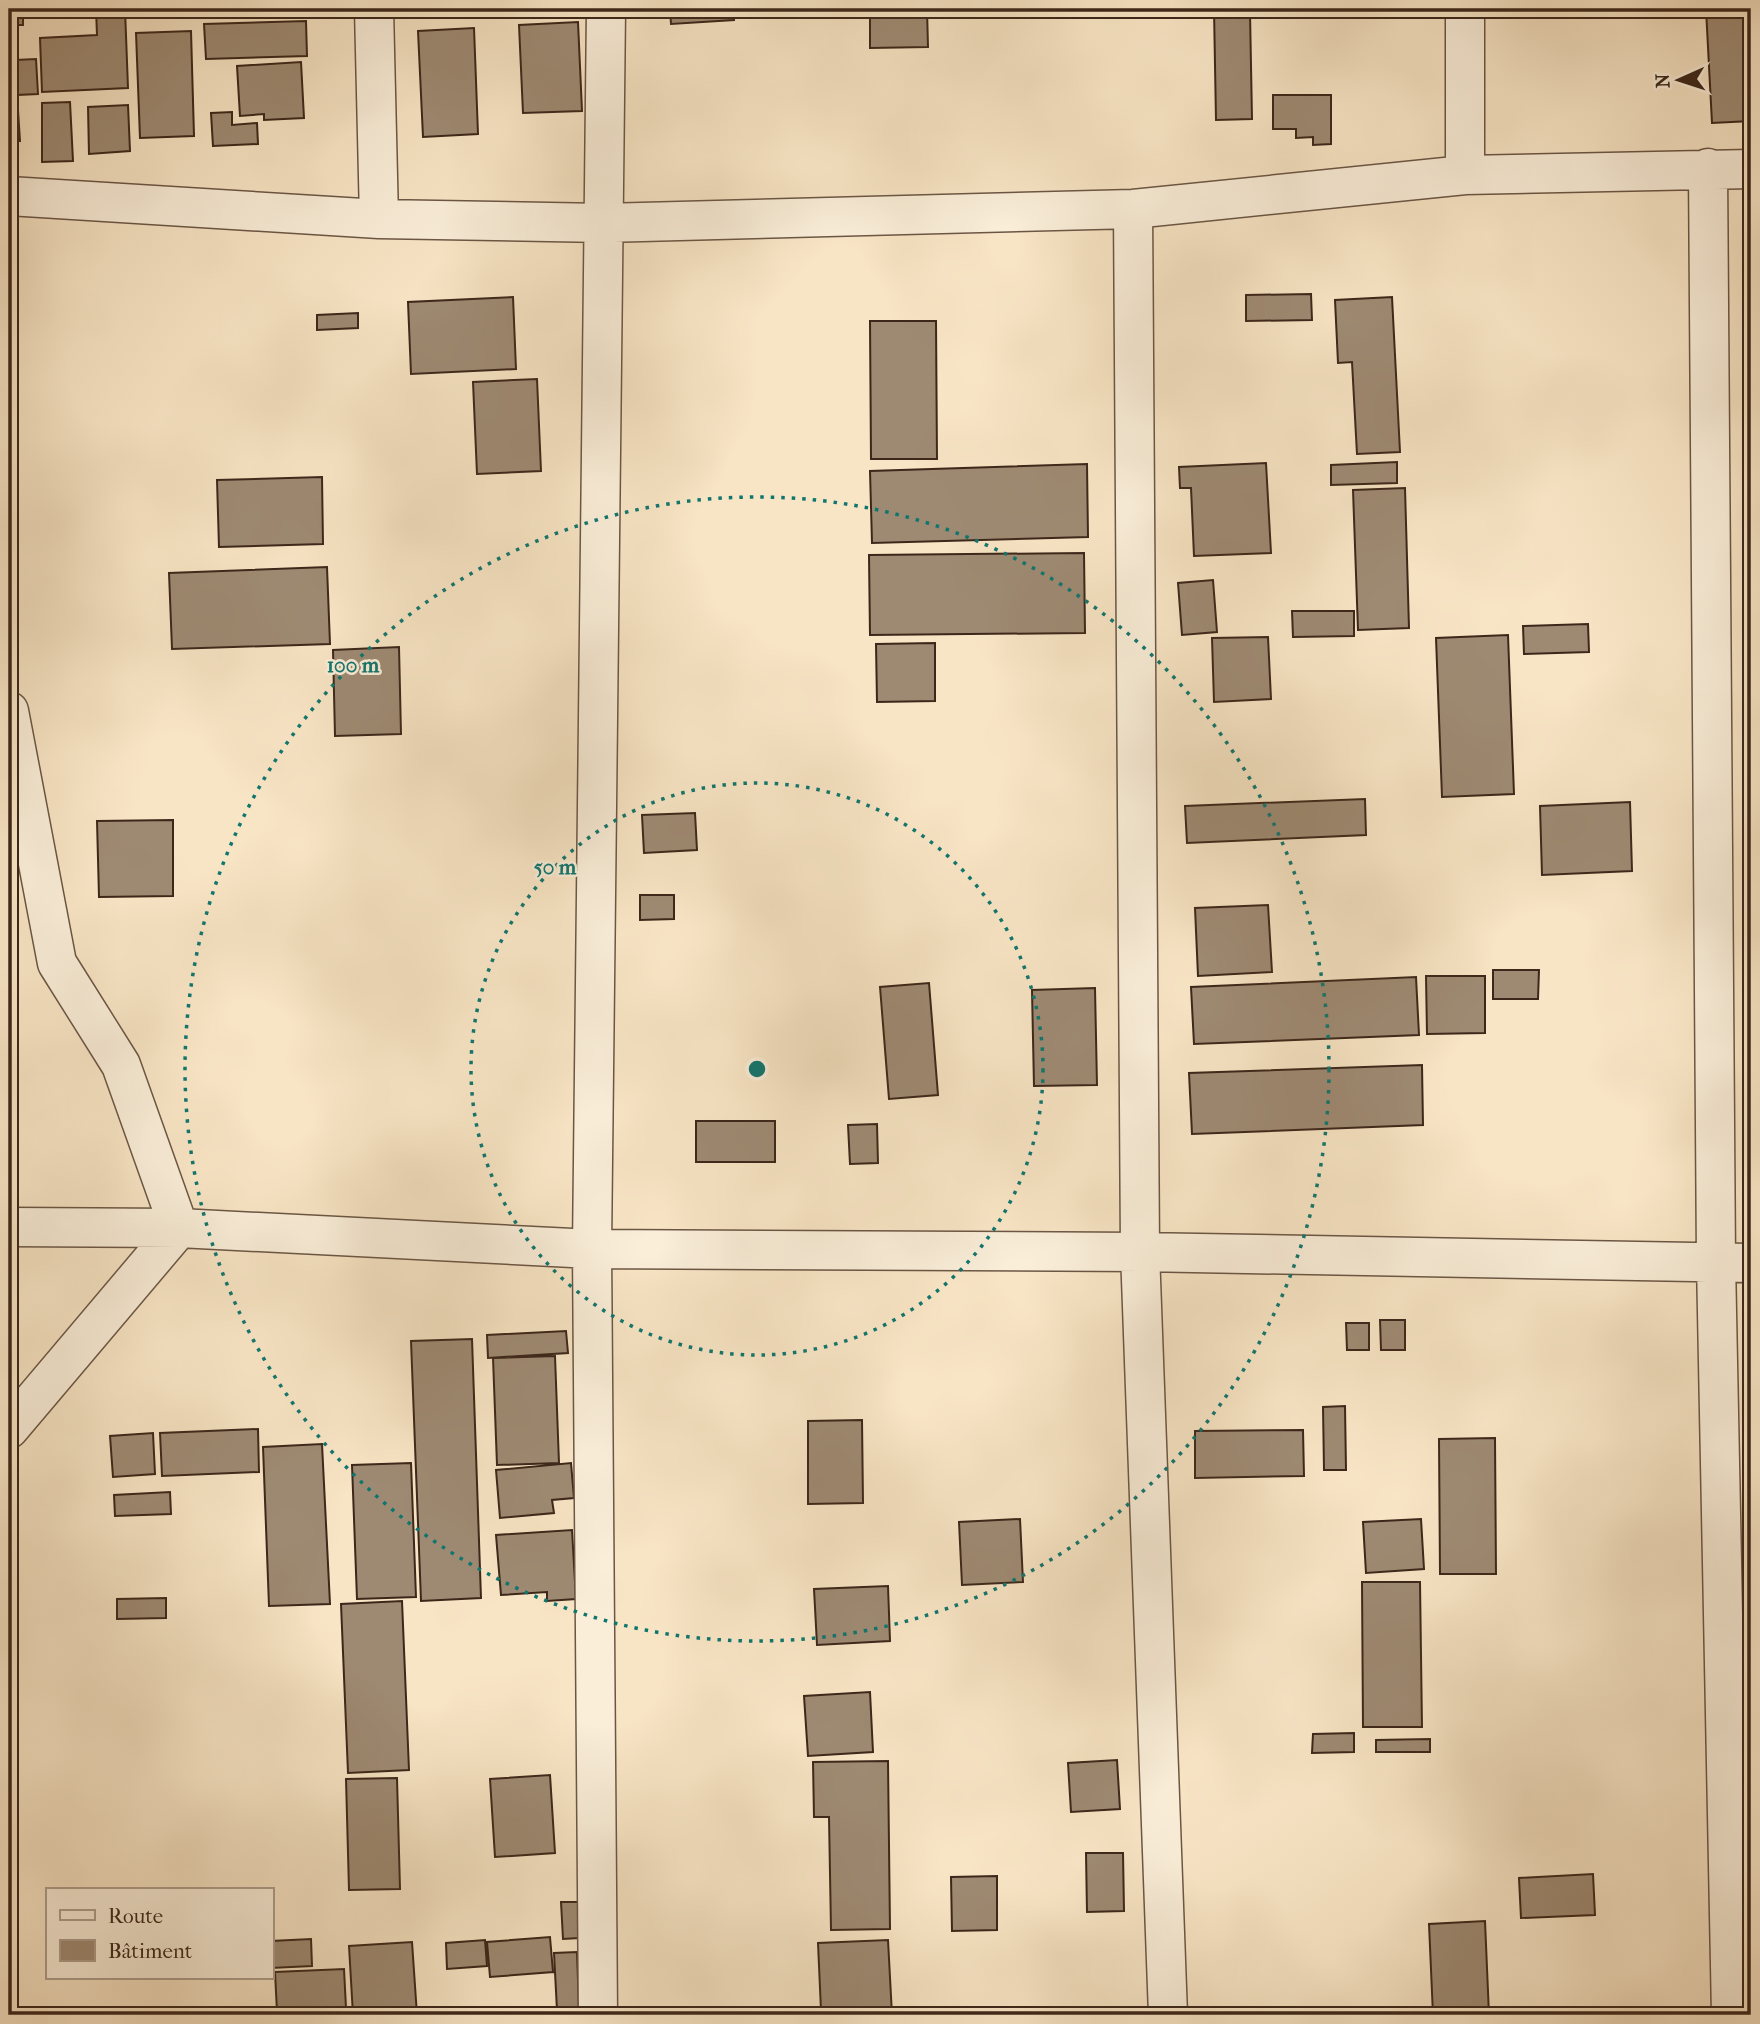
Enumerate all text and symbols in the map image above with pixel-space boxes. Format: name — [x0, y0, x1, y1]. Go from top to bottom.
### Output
north arrow — [1644, 46, 1714, 116]
text: N — [1652, 72, 1674, 89]
text: 100 m — [327, 653, 380, 677]
text: 50 m — [534, 855, 577, 879]
centre of rings — [745, 1057, 769, 1081]
legend — [46, 1888, 273, 1979]
text: Route — [108, 1904, 163, 1928]
text: Bâtiment — [108, 1939, 193, 1963]

